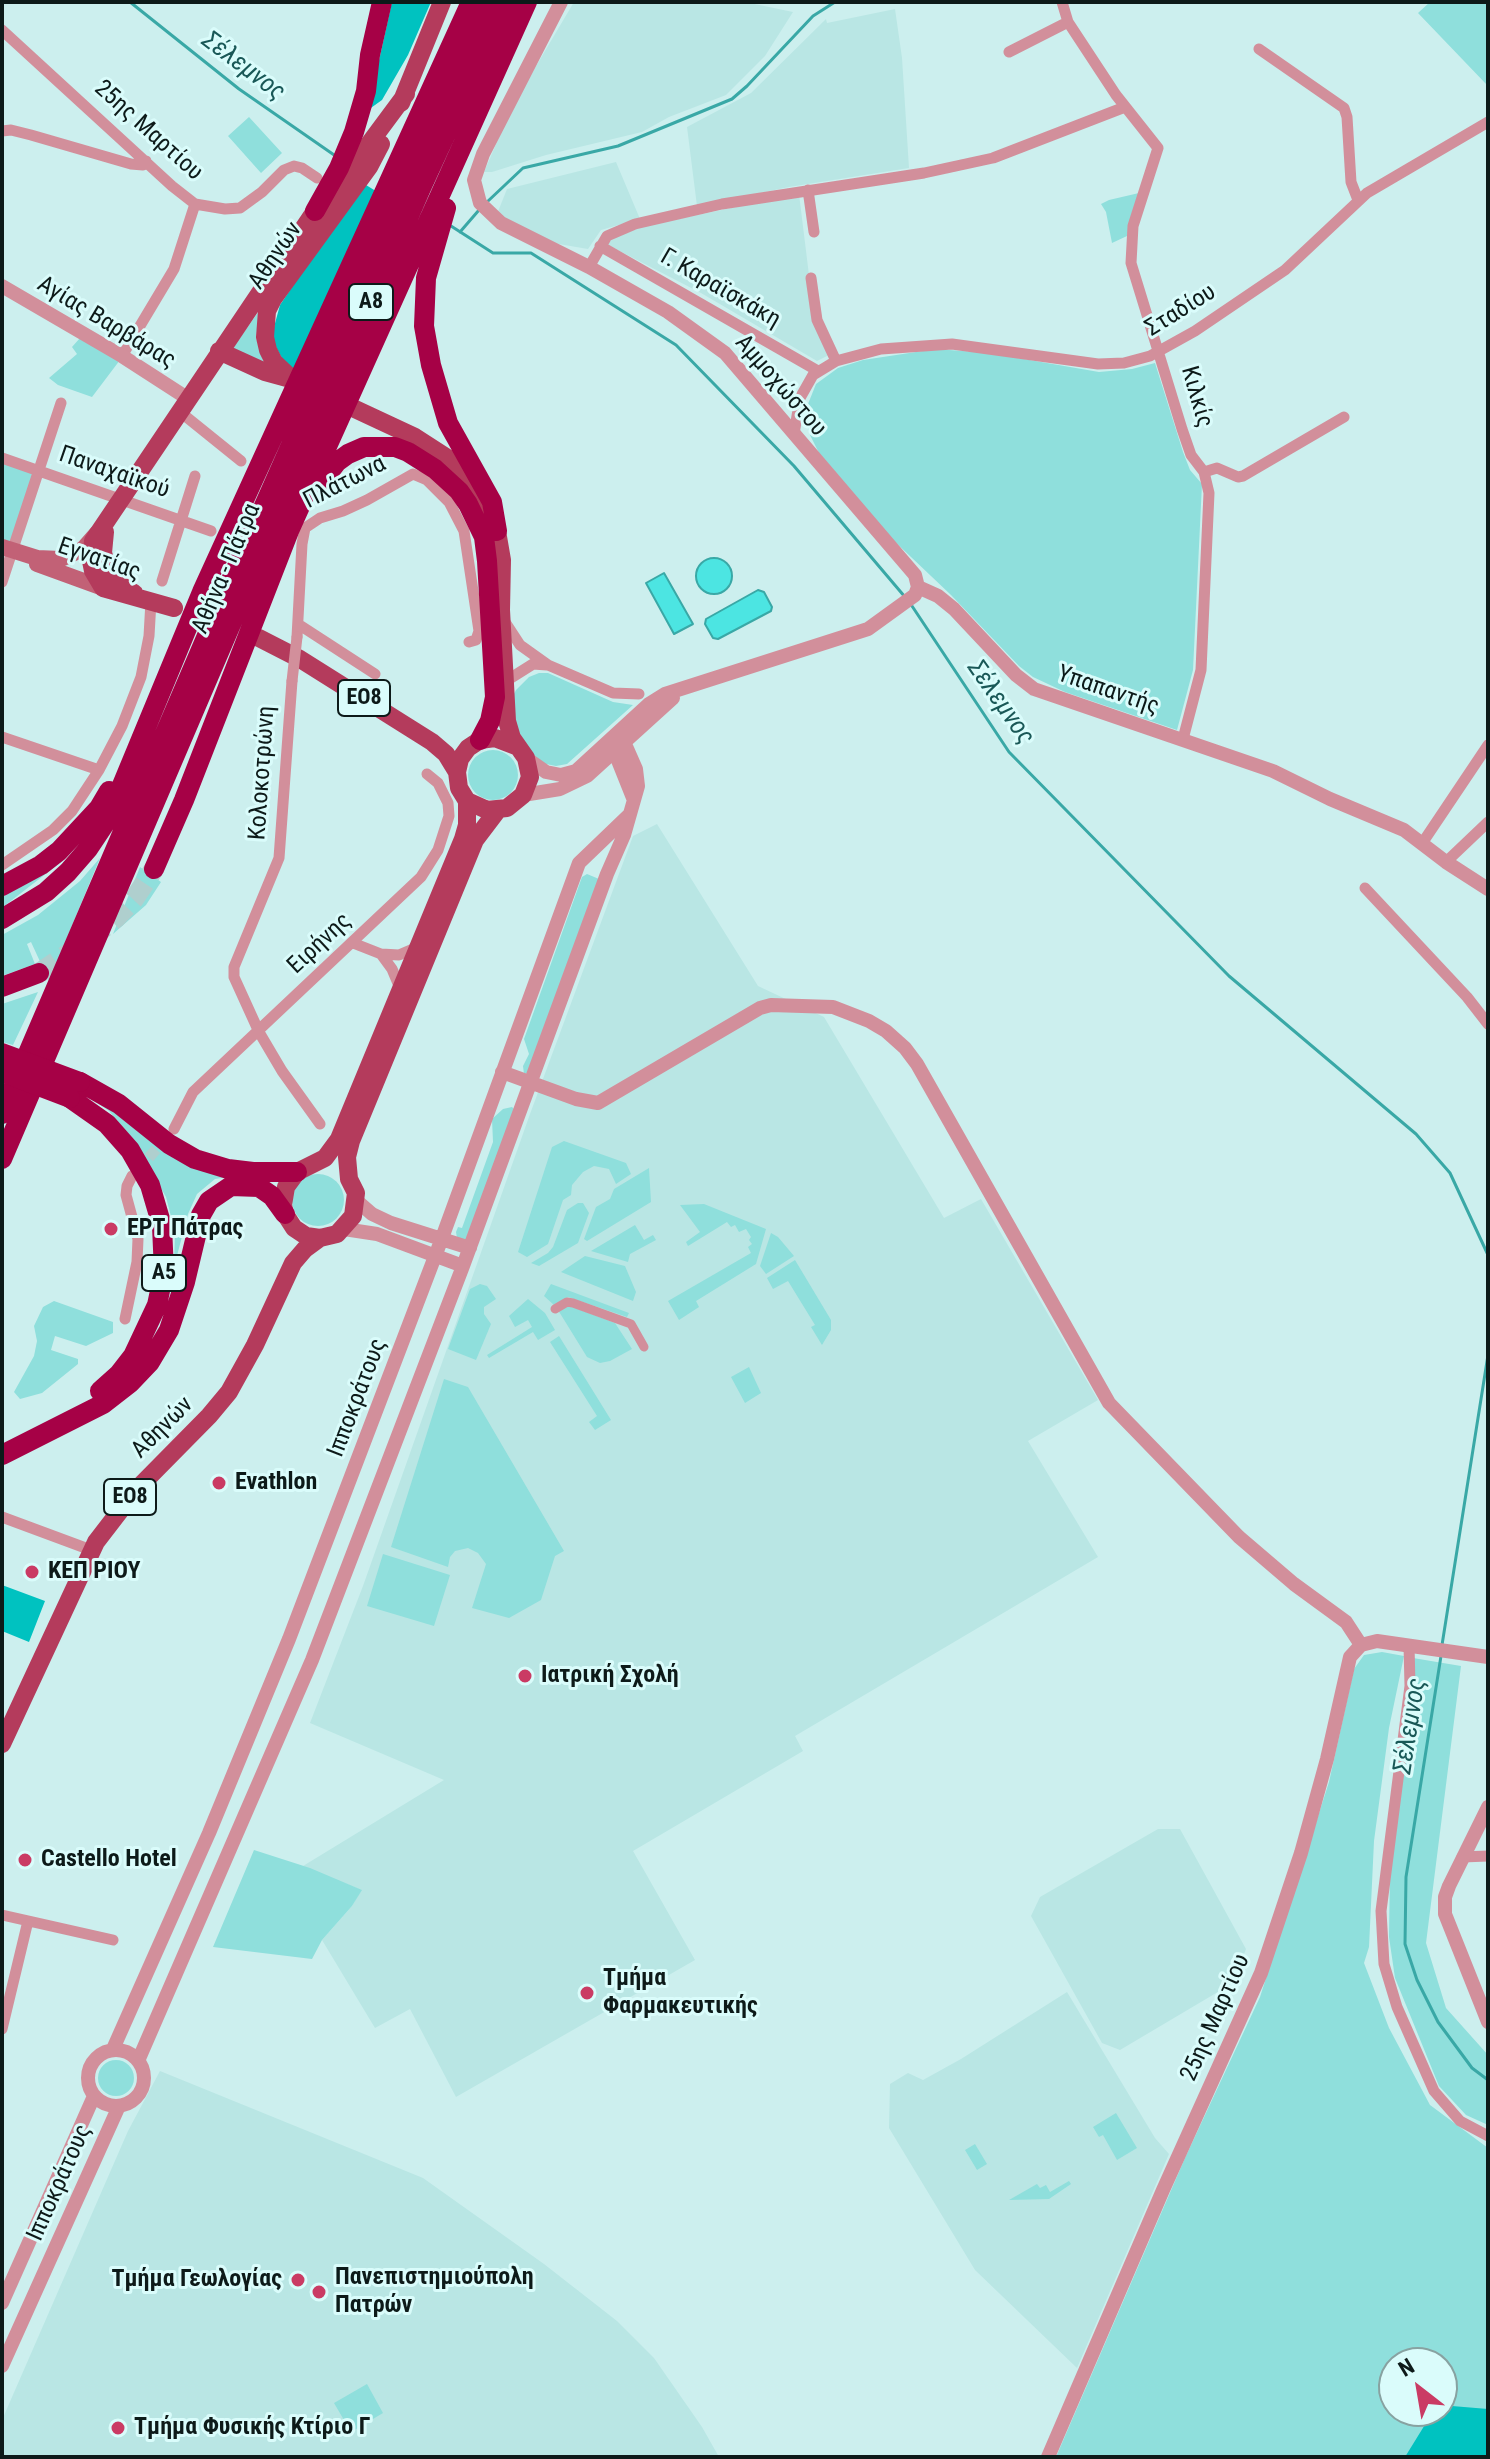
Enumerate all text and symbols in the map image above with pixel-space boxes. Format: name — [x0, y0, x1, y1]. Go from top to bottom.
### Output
water label: Σέλεμνος — [195, 26, 291, 108]
street label: 25ης Μαρτίου — [88, 75, 208, 187]
street label: Αθηνών — [243, 217, 309, 295]
street label: Γ. Καραϊσκάκη — [655, 243, 785, 335]
street label: Αγίας Βαρβάρας — [32, 270, 180, 376]
street label: Σταδίου — [1141, 278, 1221, 344]
road number: Α8 — [349, 284, 393, 320]
street label: Αμμοχώστου — [728, 329, 832, 443]
street label: Κιλκίς — [1174, 363, 1218, 431]
street label: Παναχαϊκού — [55, 441, 173, 505]
street label: Πλάτωνα — [299, 450, 391, 516]
street label: Αθήνα - Πάτρα — [187, 500, 267, 638]
street label: Εγνατίας — [54, 532, 144, 588]
water label: Σέλεμνος — [960, 655, 1040, 751]
street label: Υπαπαντής — [1053, 660, 1163, 722]
road number: ΕΟ8 — [338, 680, 390, 716]
street label: Κολοκοτρώνη — [244, 705, 282, 841]
street label: Ειρήνης — [282, 907, 358, 981]
place label: ΕΡΤ Πάτρας — [127, 1215, 243, 1243]
marker: ΕΡΤ Πάτρας — [102, 1220, 120, 1238]
road number: Α5 — [142, 1255, 186, 1291]
street label: Ιπποκράτους — [322, 1335, 394, 1461]
street label: Αθηνών — [126, 1391, 200, 1465]
place label: Evathlon — [235, 1469, 317, 1497]
marker: Evathlon — [210, 1474, 228, 1492]
road number: ΕΟ8 — [104, 1479, 156, 1515]
place label: ΚΕΠ ΡΙΟΥ — [48, 1558, 140, 1586]
marker: ΚΕΠ ΡΙΟΥ — [23, 1563, 41, 1581]
place label: Ιατρική Σχολή — [541, 1662, 679, 1690]
marker: Ιατρική Σχολή — [516, 1667, 534, 1685]
water label: Σέλεμνος — [1388, 1676, 1434, 1776]
place label: Castello Hotel — [41, 1846, 177, 1874]
marker: Castello Hotel — [16, 1851, 34, 1869]
street label: 25ης Μαρτίου — [1175, 1950, 1257, 2086]
place label: Τμήμα Φαρμακευτικής — [603, 1965, 758, 2021]
marker: Τμήμα Φαρμακευτικής — [578, 1984, 596, 2002]
street label: Ιπποκράτους — [22, 2120, 98, 2246]
place label: Πανεπιστημιούπολη Πατρών — [335, 2264, 534, 2320]
place label: Τμήμα Γεωλογίας — [111, 2266, 282, 2294]
marker: Τμήμα Γεωλογίας — [289, 2271, 307, 2289]
marker: Πανεπιστημιούπολη Πατρών — [310, 2283, 328, 2301]
north arrow — [1378, 2347, 1458, 2427]
text: N — [1394, 2354, 1419, 2382]
place label: Τμήμα Φυσικής Κτίριο Γ — [134, 2414, 370, 2442]
marker: Τμήμα Φυσικής Κτίριο Γ — [109, 2419, 127, 2437]

